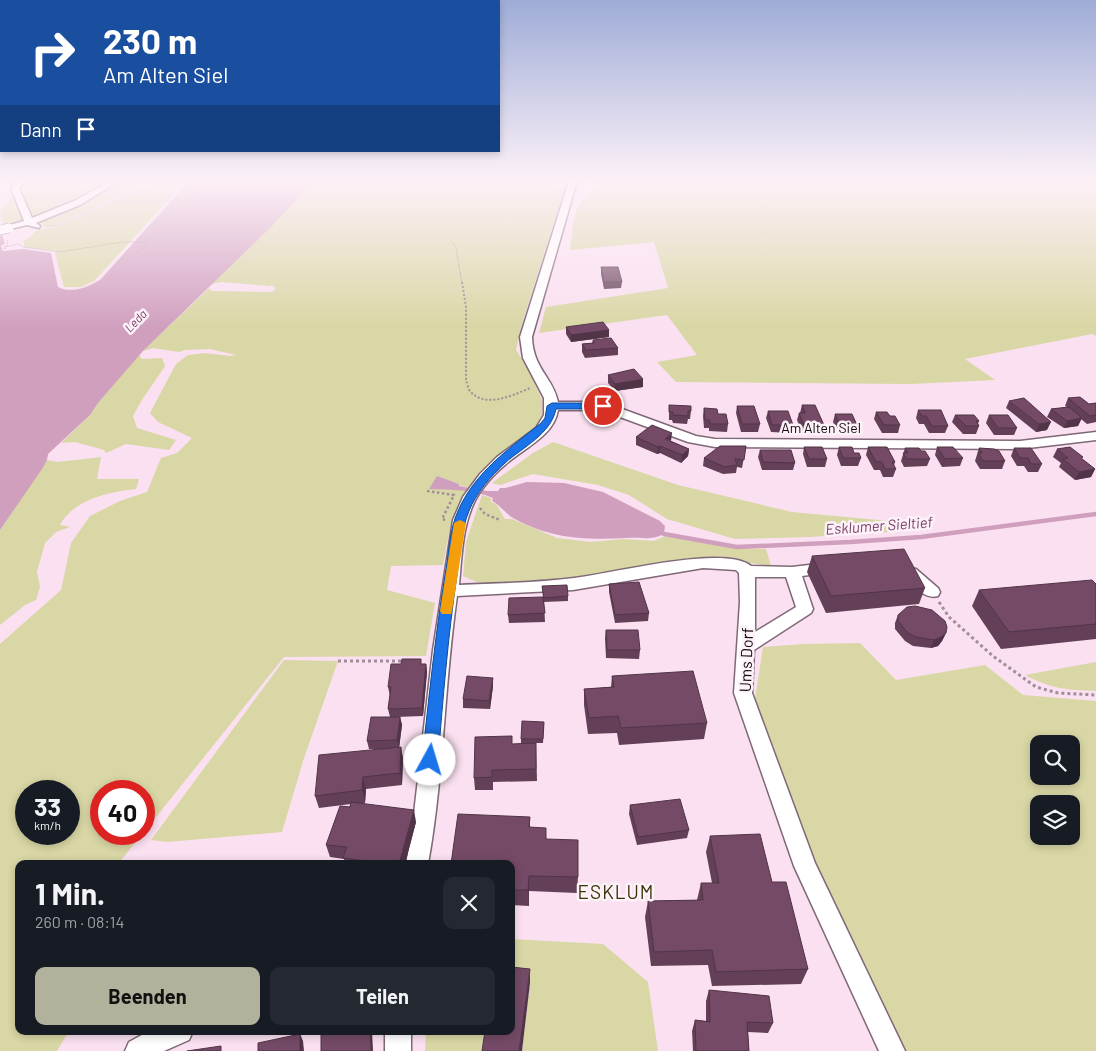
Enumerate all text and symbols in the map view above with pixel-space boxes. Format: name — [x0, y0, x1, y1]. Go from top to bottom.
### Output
text: 230 m — [103, 19, 197, 61]
icon: right — [20, 20, 85, 85]
text: Am Alten Siel — [103, 61, 228, 87]
icon: arrive — [72, 115, 100, 143]
text: Dann — [20, 118, 62, 141]
water label: Leda — [121, 306, 149, 334]
pin — [582, 385, 624, 427]
icon: arrive — [589, 392, 617, 420]
street label: Am Alten Siel — [781, 419, 861, 436]
water label: Esklumer Sieltief — [825, 512, 934, 538]
street label: Ums Dorf — [735, 627, 756, 693]
position arrow — [403, 733, 455, 785]
map controls — [1030, 735, 1080, 845]
button: search — [1030, 735, 1080, 785]
speed limit sign: 40 — [90, 780, 155, 845]
text: 33 — [34, 791, 61, 821]
button: layers — [1030, 795, 1080, 845]
text: km/h — [34, 818, 61, 832]
text: 1 Min. — [35, 875, 105, 911]
button: close — [443, 877, 495, 929]
district label: ESKLUM — [578, 880, 654, 903]
text: 260 m · 08:14 — [35, 912, 124, 931]
button: Beenden — [35, 967, 260, 1025]
button: Teilen — [270, 967, 495, 1025]

